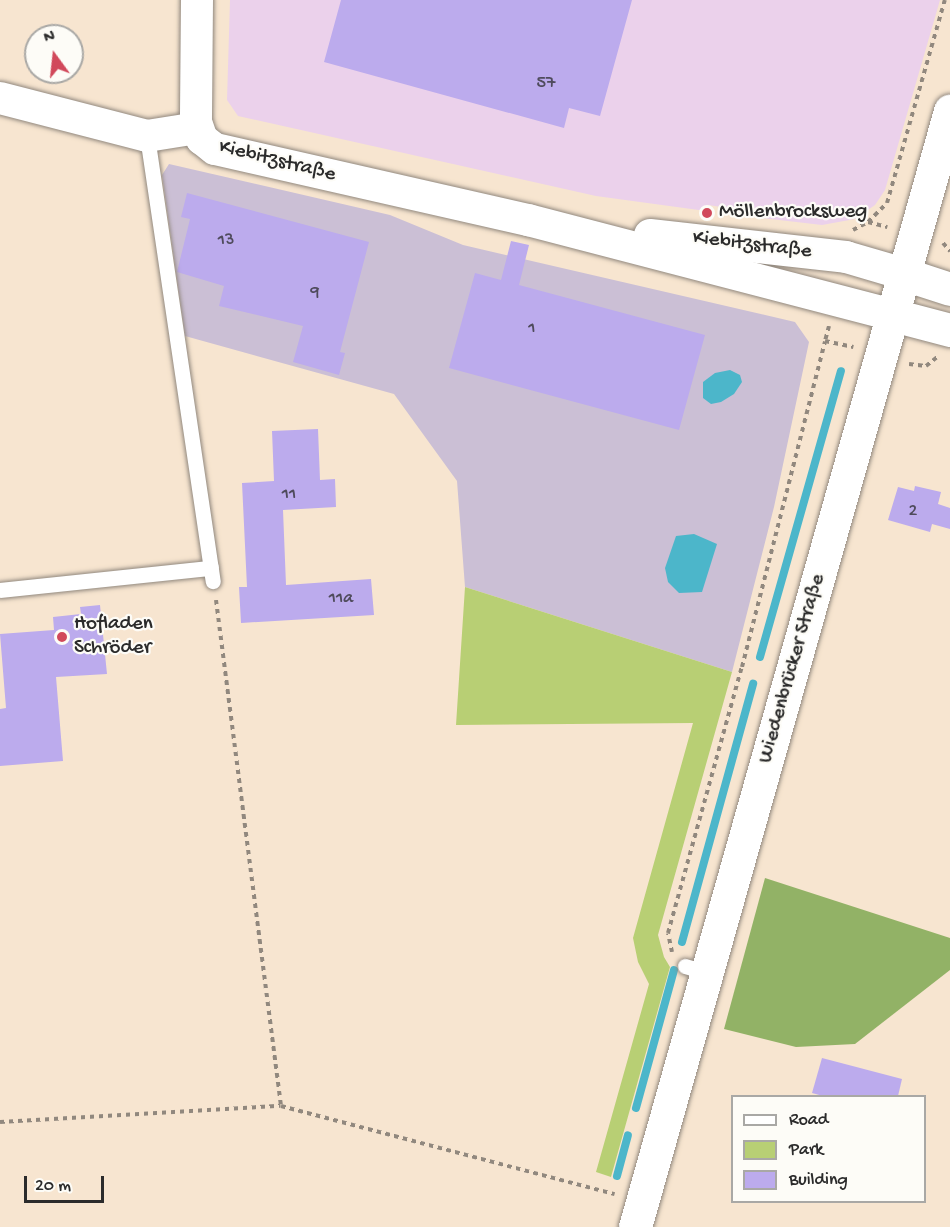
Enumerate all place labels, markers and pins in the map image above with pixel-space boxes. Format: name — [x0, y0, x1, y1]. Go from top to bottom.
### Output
place label: Möllenbrocksweg — [719, 200, 867, 226]
marker: Möllenbrocksweg — [700, 206, 714, 220]
place label: Hofladen Schröder — [74, 612, 153, 662]
marker: Hofladen Schröder — [55, 630, 69, 644]

